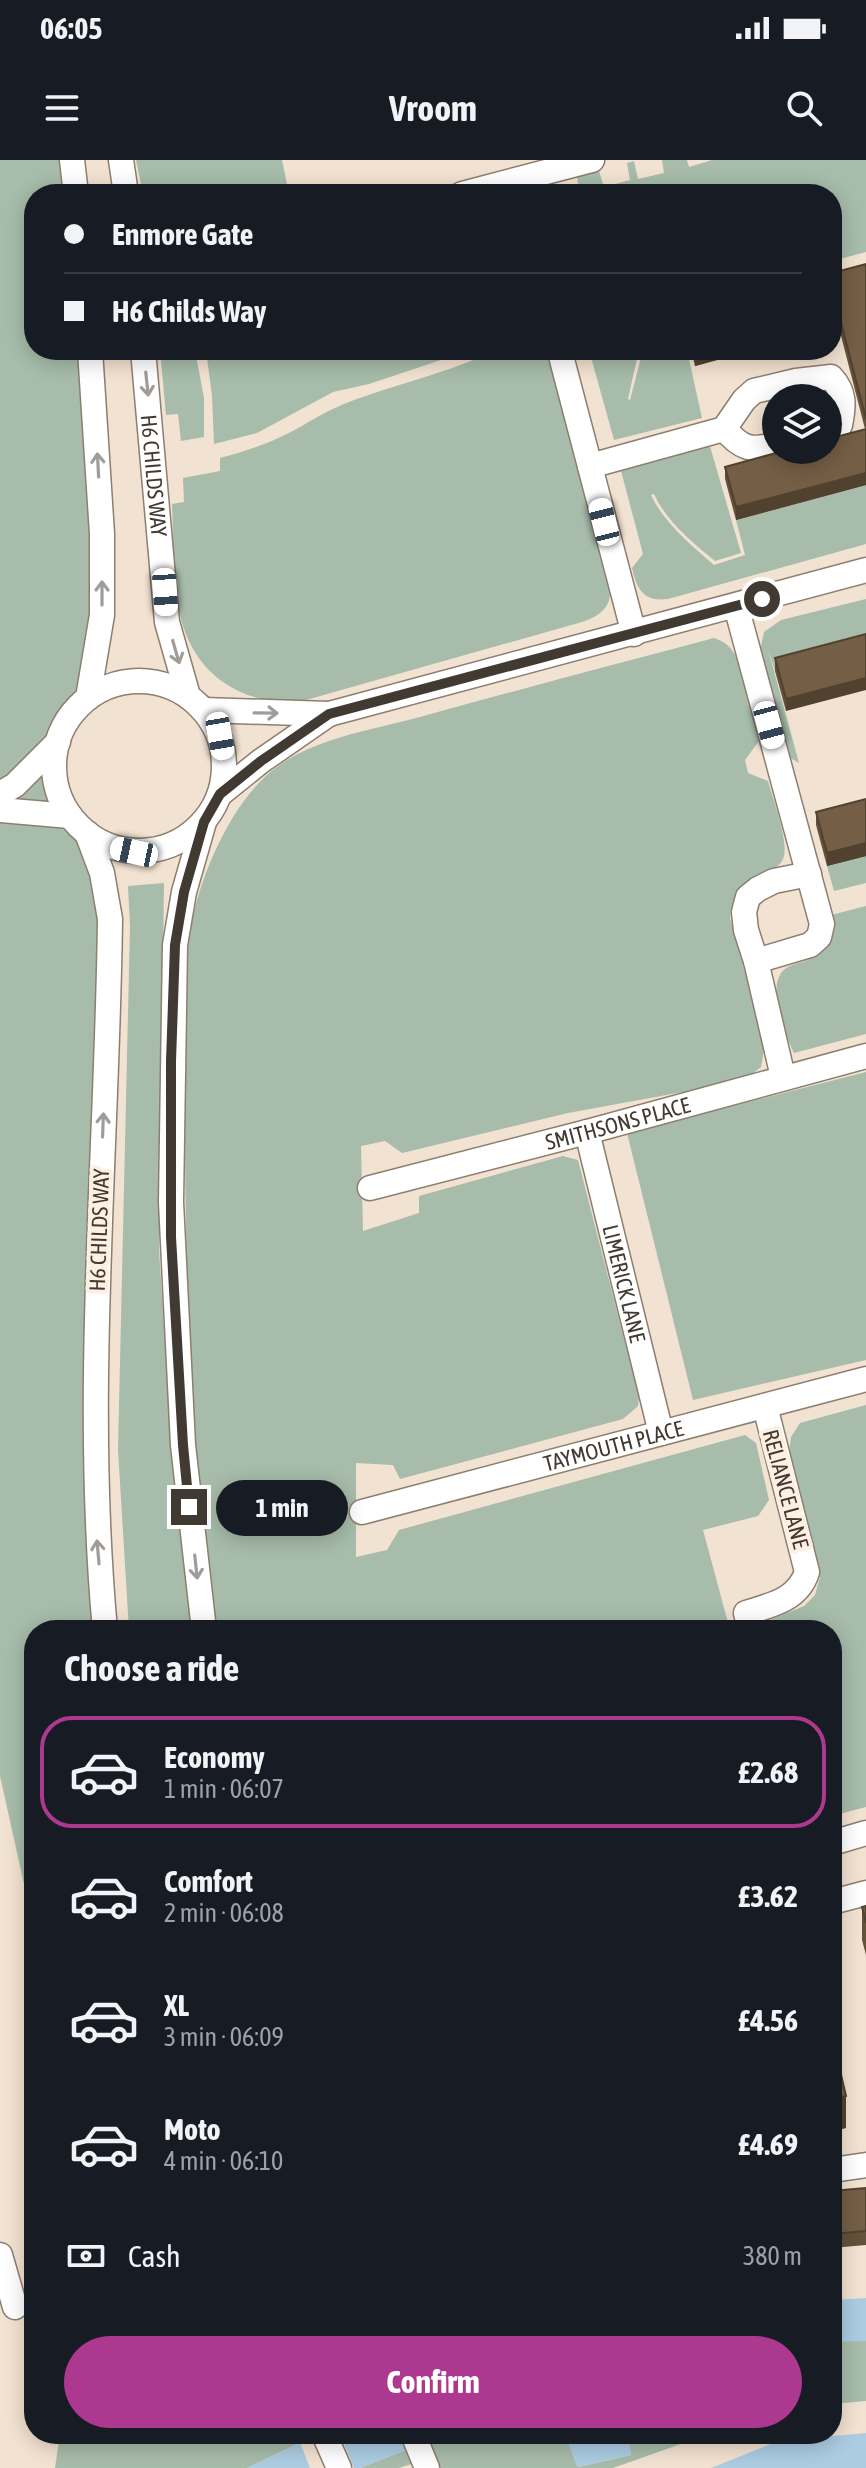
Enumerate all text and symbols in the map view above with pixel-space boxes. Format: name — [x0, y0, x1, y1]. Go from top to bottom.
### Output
text: 06:05 — [40, 11, 102, 45]
icon: menu — [40, 86, 84, 130]
icon: search — [782, 86, 826, 130]
text: Vroom — [389, 87, 477, 129]
text: Enmore Gate — [112, 217, 253, 251]
text: H6 Childs Way — [112, 294, 266, 328]
one-way arrow — [140, 370, 155, 397]
map controls — [762, 384, 842, 464]
button: layers — [762, 384, 842, 464]
street label: H6 CHILDS WAY — [136, 413, 172, 538]
one-way arrow — [90, 452, 105, 479]
car — [587, 496, 621, 548]
car — [151, 567, 179, 617]
one-way arrow — [94, 580, 110, 607]
route start — [744, 581, 780, 617]
one-way arrow — [169, 638, 184, 664]
car — [751, 699, 787, 751]
one-way arrow — [252, 705, 279, 721]
car — [204, 710, 236, 762]
car — [108, 835, 160, 869]
street label: SMITHSONS PLACE — [543, 1091, 694, 1155]
one-way arrow — [96, 1112, 111, 1139]
street label: H6 CHILDS WAY — [84, 1168, 114, 1292]
street label: LIMERICK LANE — [597, 1222, 651, 1346]
street label: TAYMOUTH PLACE — [541, 1415, 687, 1477]
street label: RELIANCE LANE — [758, 1427, 815, 1552]
callout: 1 min — [217, 1479, 349, 1535]
route end — [171, 1489, 207, 1525]
text: 1 min — [255, 1493, 309, 1523]
one-way arrow — [91, 1539, 106, 1566]
one-way arrow — [188, 1553, 203, 1580]
text: Choose a ride — [64, 1647, 239, 1689]
icon: car — [68, 1736, 140, 1808]
text: Economy — [164, 1740, 265, 1774]
text: £2.68 — [738, 1755, 798, 1789]
text: 1 min · 06:07 — [164, 1774, 284, 1804]
icon: car — [68, 1860, 140, 1932]
text: Comfort — [164, 1864, 253, 1898]
text: £3.62 — [738, 1879, 798, 1913]
text: 2 min · 06:08 — [164, 1898, 284, 1928]
icon: car — [68, 1984, 140, 2056]
text: XL — [164, 1988, 189, 2022]
text: £4.56 — [738, 2003, 798, 2037]
text: 3 min · 06:09 — [164, 2022, 284, 2052]
icon: car — [68, 2108, 140, 2180]
text: Moto — [164, 2112, 221, 2146]
text: £4.69 — [738, 2127, 798, 2161]
text: 4 min · 06:10 — [164, 2146, 283, 2176]
icon: cash — [64, 2234, 108, 2278]
text: Cash — [128, 2239, 181, 2273]
text: 380 m — [743, 2241, 802, 2271]
button: Confirm — [64, 2336, 802, 2428]

